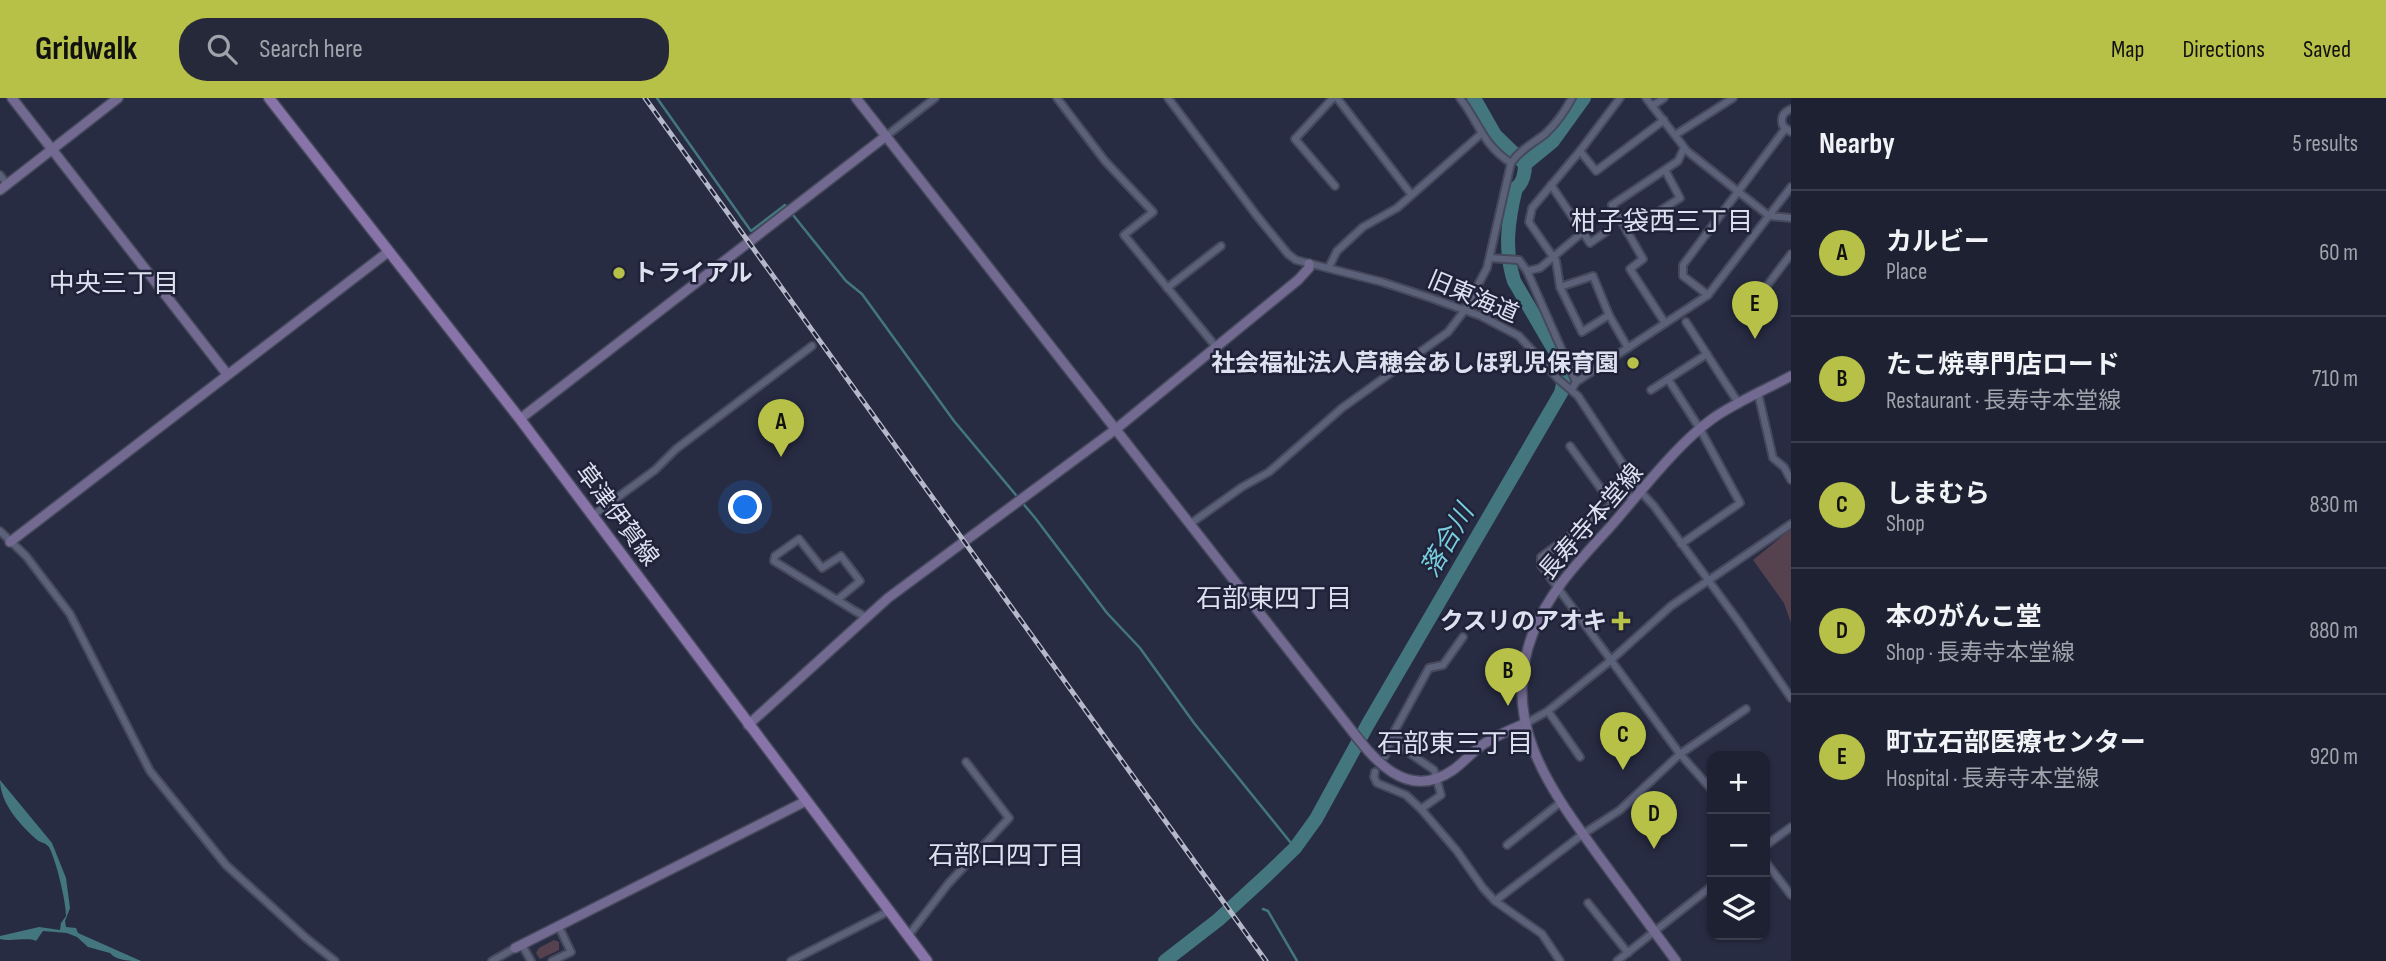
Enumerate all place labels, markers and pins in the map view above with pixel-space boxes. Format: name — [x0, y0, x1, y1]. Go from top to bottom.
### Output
place label: トライアル — [633, 259, 753, 288]
marker: トライアル — [611, 265, 627, 281]
pin: E — [1732, 281, 1778, 339]
place label: 社会福祉法人芦穂会あしほ乳児保育園 — [1211, 349, 1619, 378]
marker: 社会福祉法人芦穂会あしほ乳児保育園 — [1625, 355, 1641, 371]
pin: A — [758, 399, 804, 457]
place label: クスリのアオキ — [1440, 607, 1607, 636]
marker: クスリのアオキ — [1613, 613, 1629, 629]
pin: B — [1485, 648, 1531, 706]
pin: C — [1600, 712, 1646, 770]
pin: D — [1631, 791, 1677, 849]

